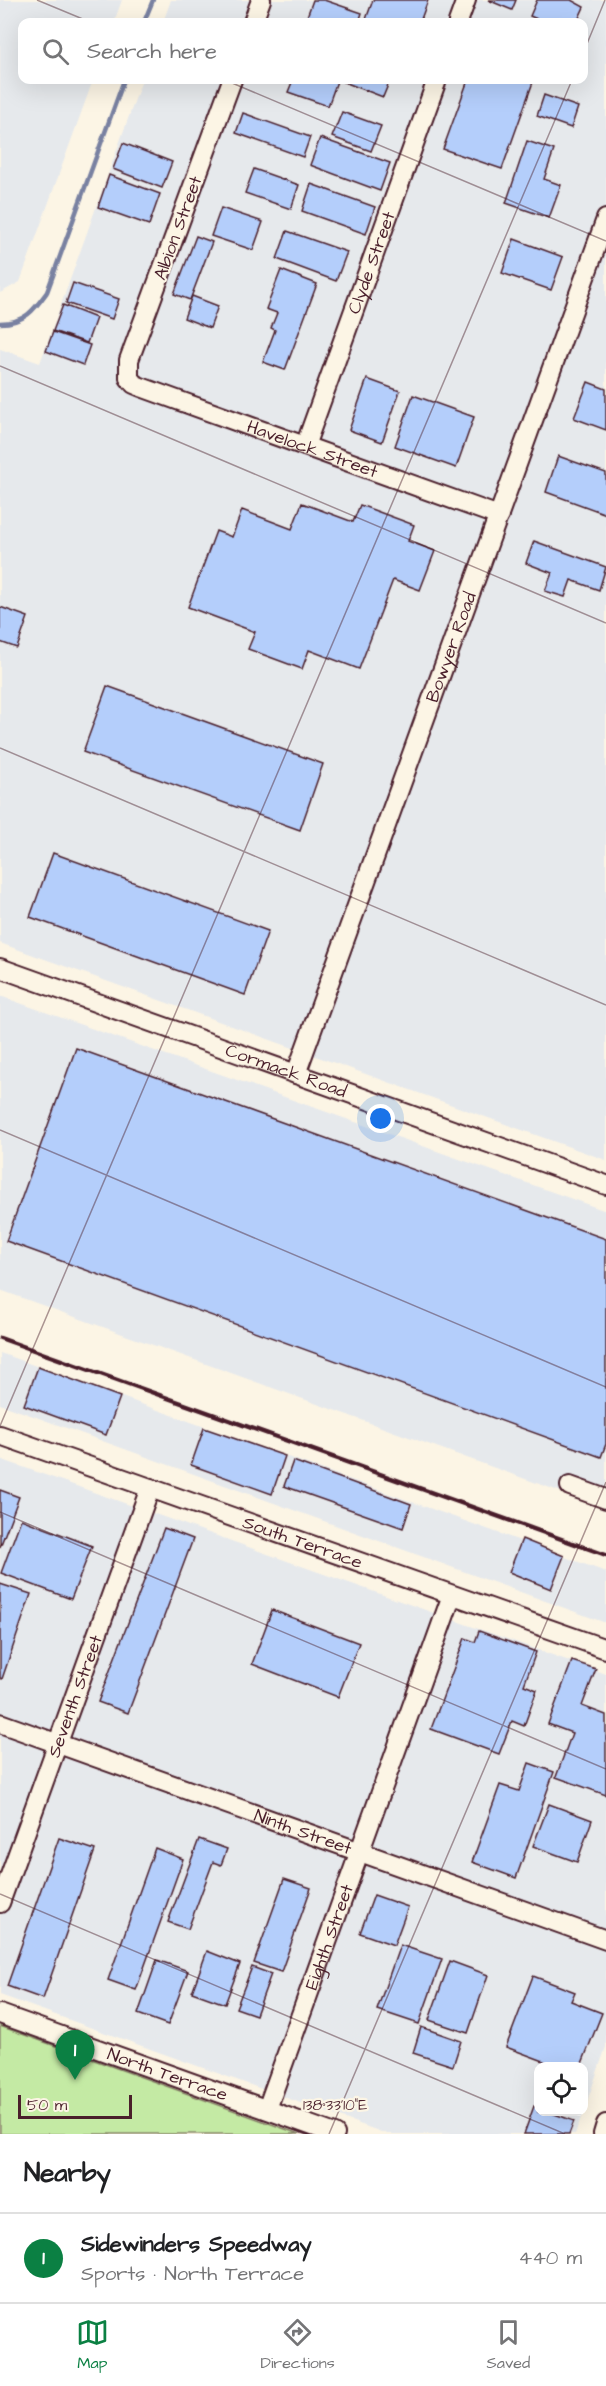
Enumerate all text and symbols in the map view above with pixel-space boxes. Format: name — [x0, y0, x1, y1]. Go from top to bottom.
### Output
search box — [18, 18, 588, 84]
icon: search — [39, 35, 72, 68]
text: Search here — [87, 36, 217, 67]
street label: Albion Street — [148, 172, 209, 284]
street label: Clyde Street — [341, 207, 401, 317]
street label: Havelock Street — [244, 414, 382, 484]
street label: Bowyer Road — [419, 589, 482, 706]
street label: Cormack Road — [222, 1037, 350, 1104]
your location — [366, 1104, 395, 1133]
street label: South Terrace — [239, 1509, 366, 1575]
street label: Seventh Street — [41, 1631, 109, 1761]
street label: Ninth Street — [251, 1803, 356, 1861]
street label: Eighth Street — [298, 1880, 360, 1993]
pin: 1 — [56, 2030, 94, 2080]
street label: North Terrace — [104, 2041, 231, 2107]
map controls — [534, 2062, 588, 2116]
button: locate — [534, 2062, 588, 2116]
scale bar — [18, 2092, 132, 2120]
text: 50 m — [27, 2094, 67, 2116]
text: 138°33'10"E — [303, 2095, 367, 2116]
text: Nearby — [24, 2155, 111, 2191]
text: Sidewinders Speedway — [81, 2229, 311, 2260]
text: 1 — [42, 2244, 45, 2272]
text: 440 m — [519, 2244, 582, 2272]
text: Sports · North Terrace — [81, 2260, 304, 2288]
tab: Map — [76, 2316, 109, 2374]
tab: Directions — [261, 2316, 335, 2374]
tab: Saved — [487, 2316, 530, 2374]

